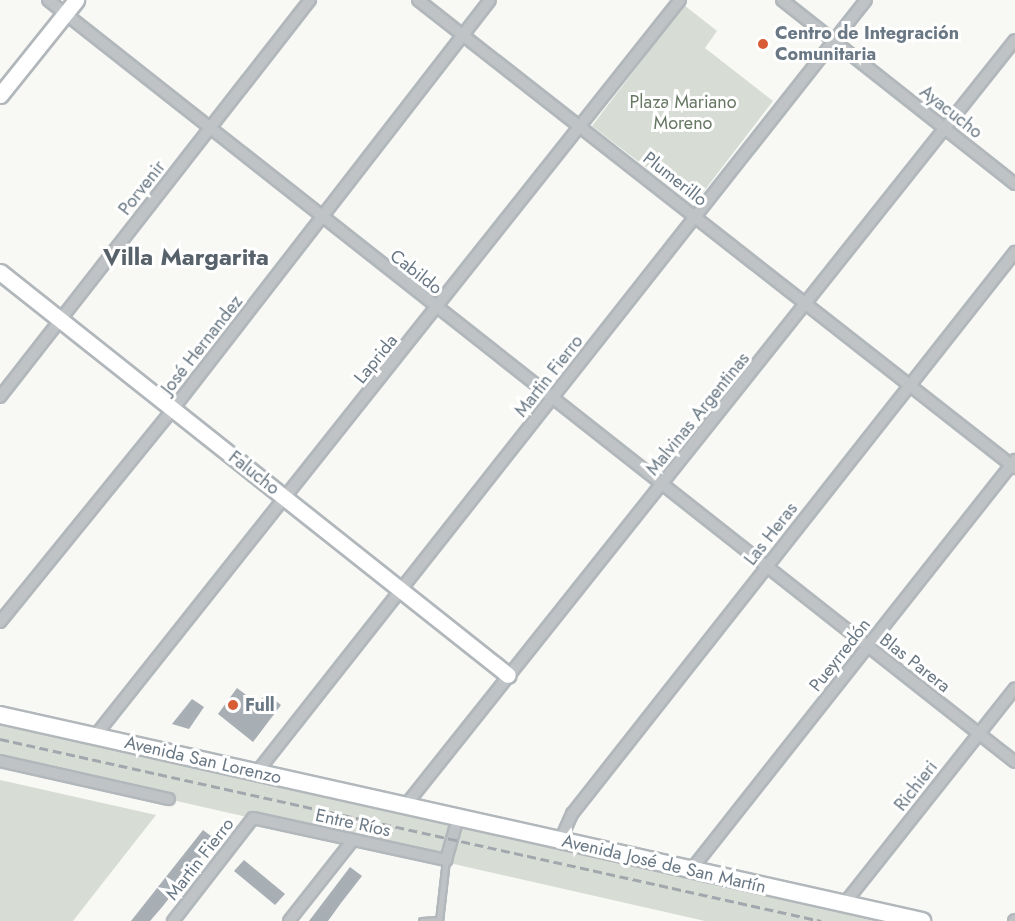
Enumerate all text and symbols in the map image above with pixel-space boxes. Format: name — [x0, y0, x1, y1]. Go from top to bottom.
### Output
place label: Centro de Integración Comunitaria — [775, 23, 959, 66]
marker: Centro de Integración Comunitaria — [756, 37, 770, 51]
street label: Ayacucho — [915, 81, 987, 143]
park label: Plaza Mariano Moreno — [629, 92, 737, 134]
street label: Plumerillo — [639, 147, 711, 211]
street label: Porvenir — [114, 156, 170, 220]
district label: Villa Margarita — [103, 243, 269, 271]
street label: Cabildo — [386, 245, 446, 299]
street label: José Hernandez — [157, 291, 247, 399]
street label: Laprida — [350, 330, 402, 388]
street label: Martin Fierro — [510, 331, 588, 421]
street label: Malvinas Argentinas — [642, 348, 754, 480]
street label: Falucho — [224, 446, 284, 500]
street label: Las Heras — [740, 498, 802, 570]
street label: Pueyrredón — [805, 614, 875, 696]
street label: Blas Parera — [875, 629, 955, 697]
place label: Full — [245, 694, 275, 716]
marker: Full — [226, 698, 240, 712]
street label: Avenida San Lorenzo — [123, 731, 283, 789]
street label: Richieri — [890, 757, 942, 815]
street label: Entre Ríos — [314, 805, 392, 841]
street label: Martin Fierro — [161, 814, 239, 904]
street label: Avenida José de San Martín — [560, 830, 768, 898]

